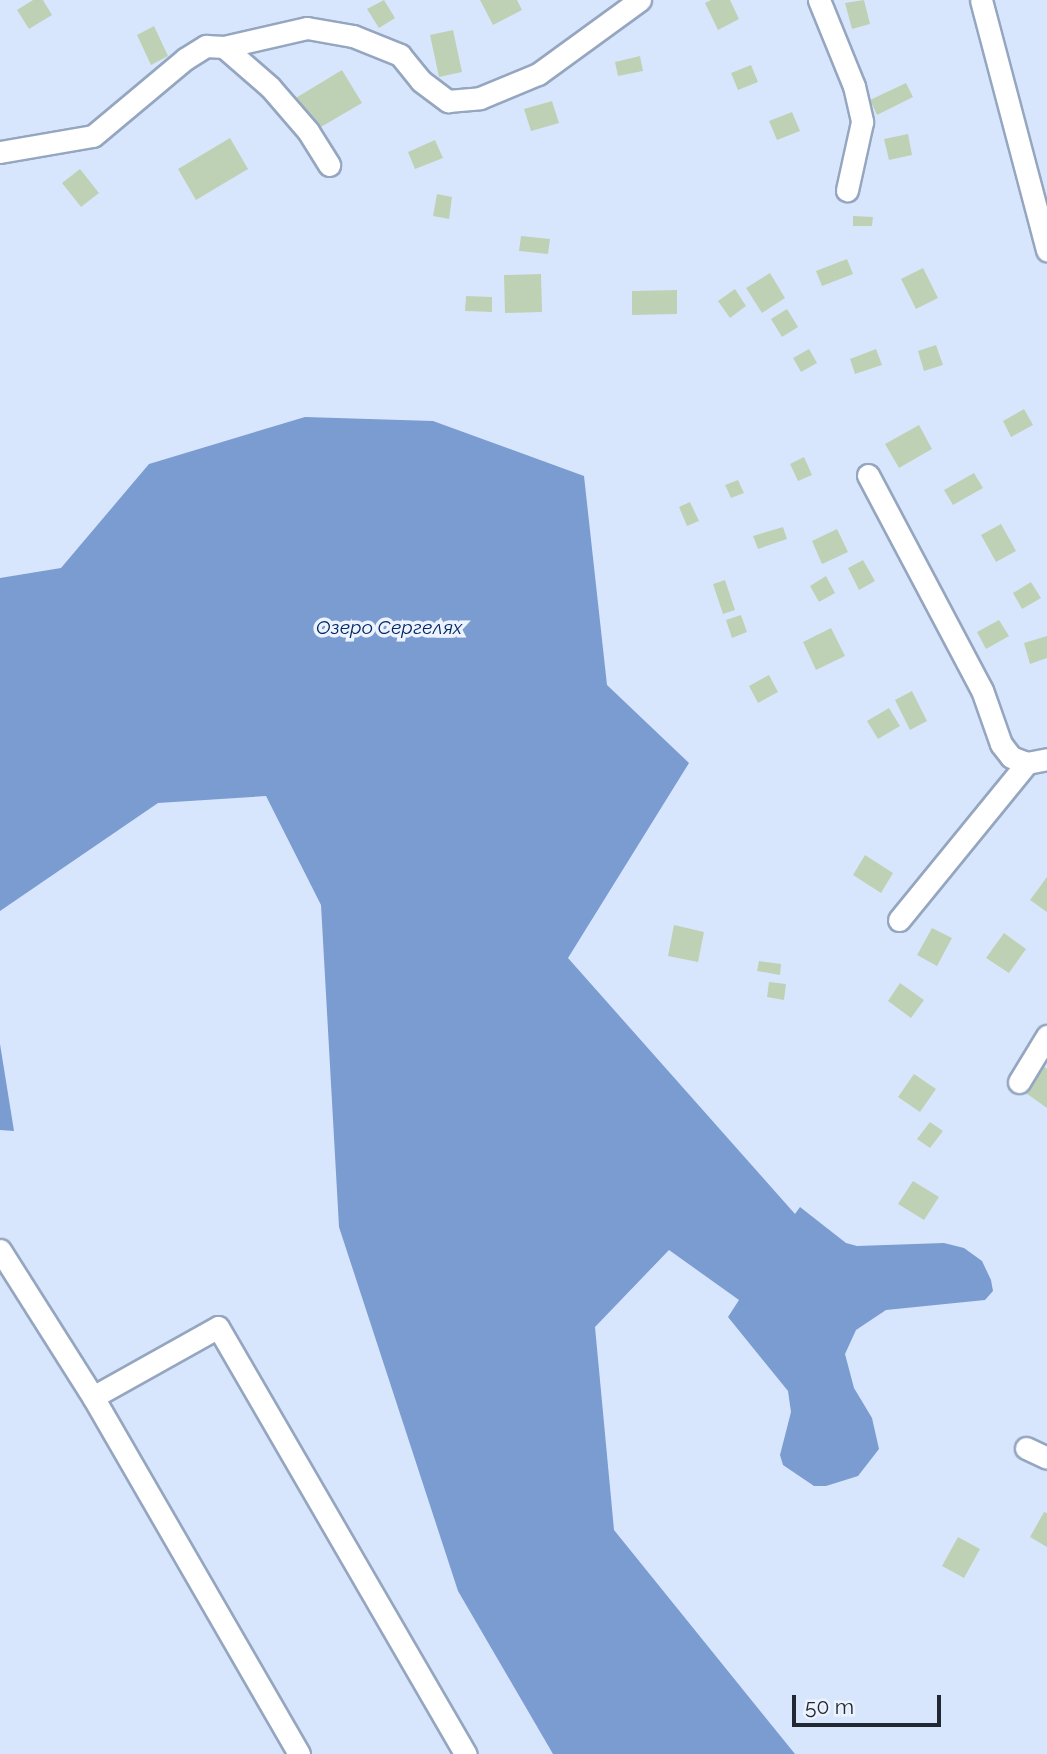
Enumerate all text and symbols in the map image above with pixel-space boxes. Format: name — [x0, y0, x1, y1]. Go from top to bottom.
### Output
water label: Озеро Сергелях — [316, 617, 462, 639]
scale bar — [795, 1680, 944, 1724]
text: 50 m — [805, 1694, 854, 1719]

